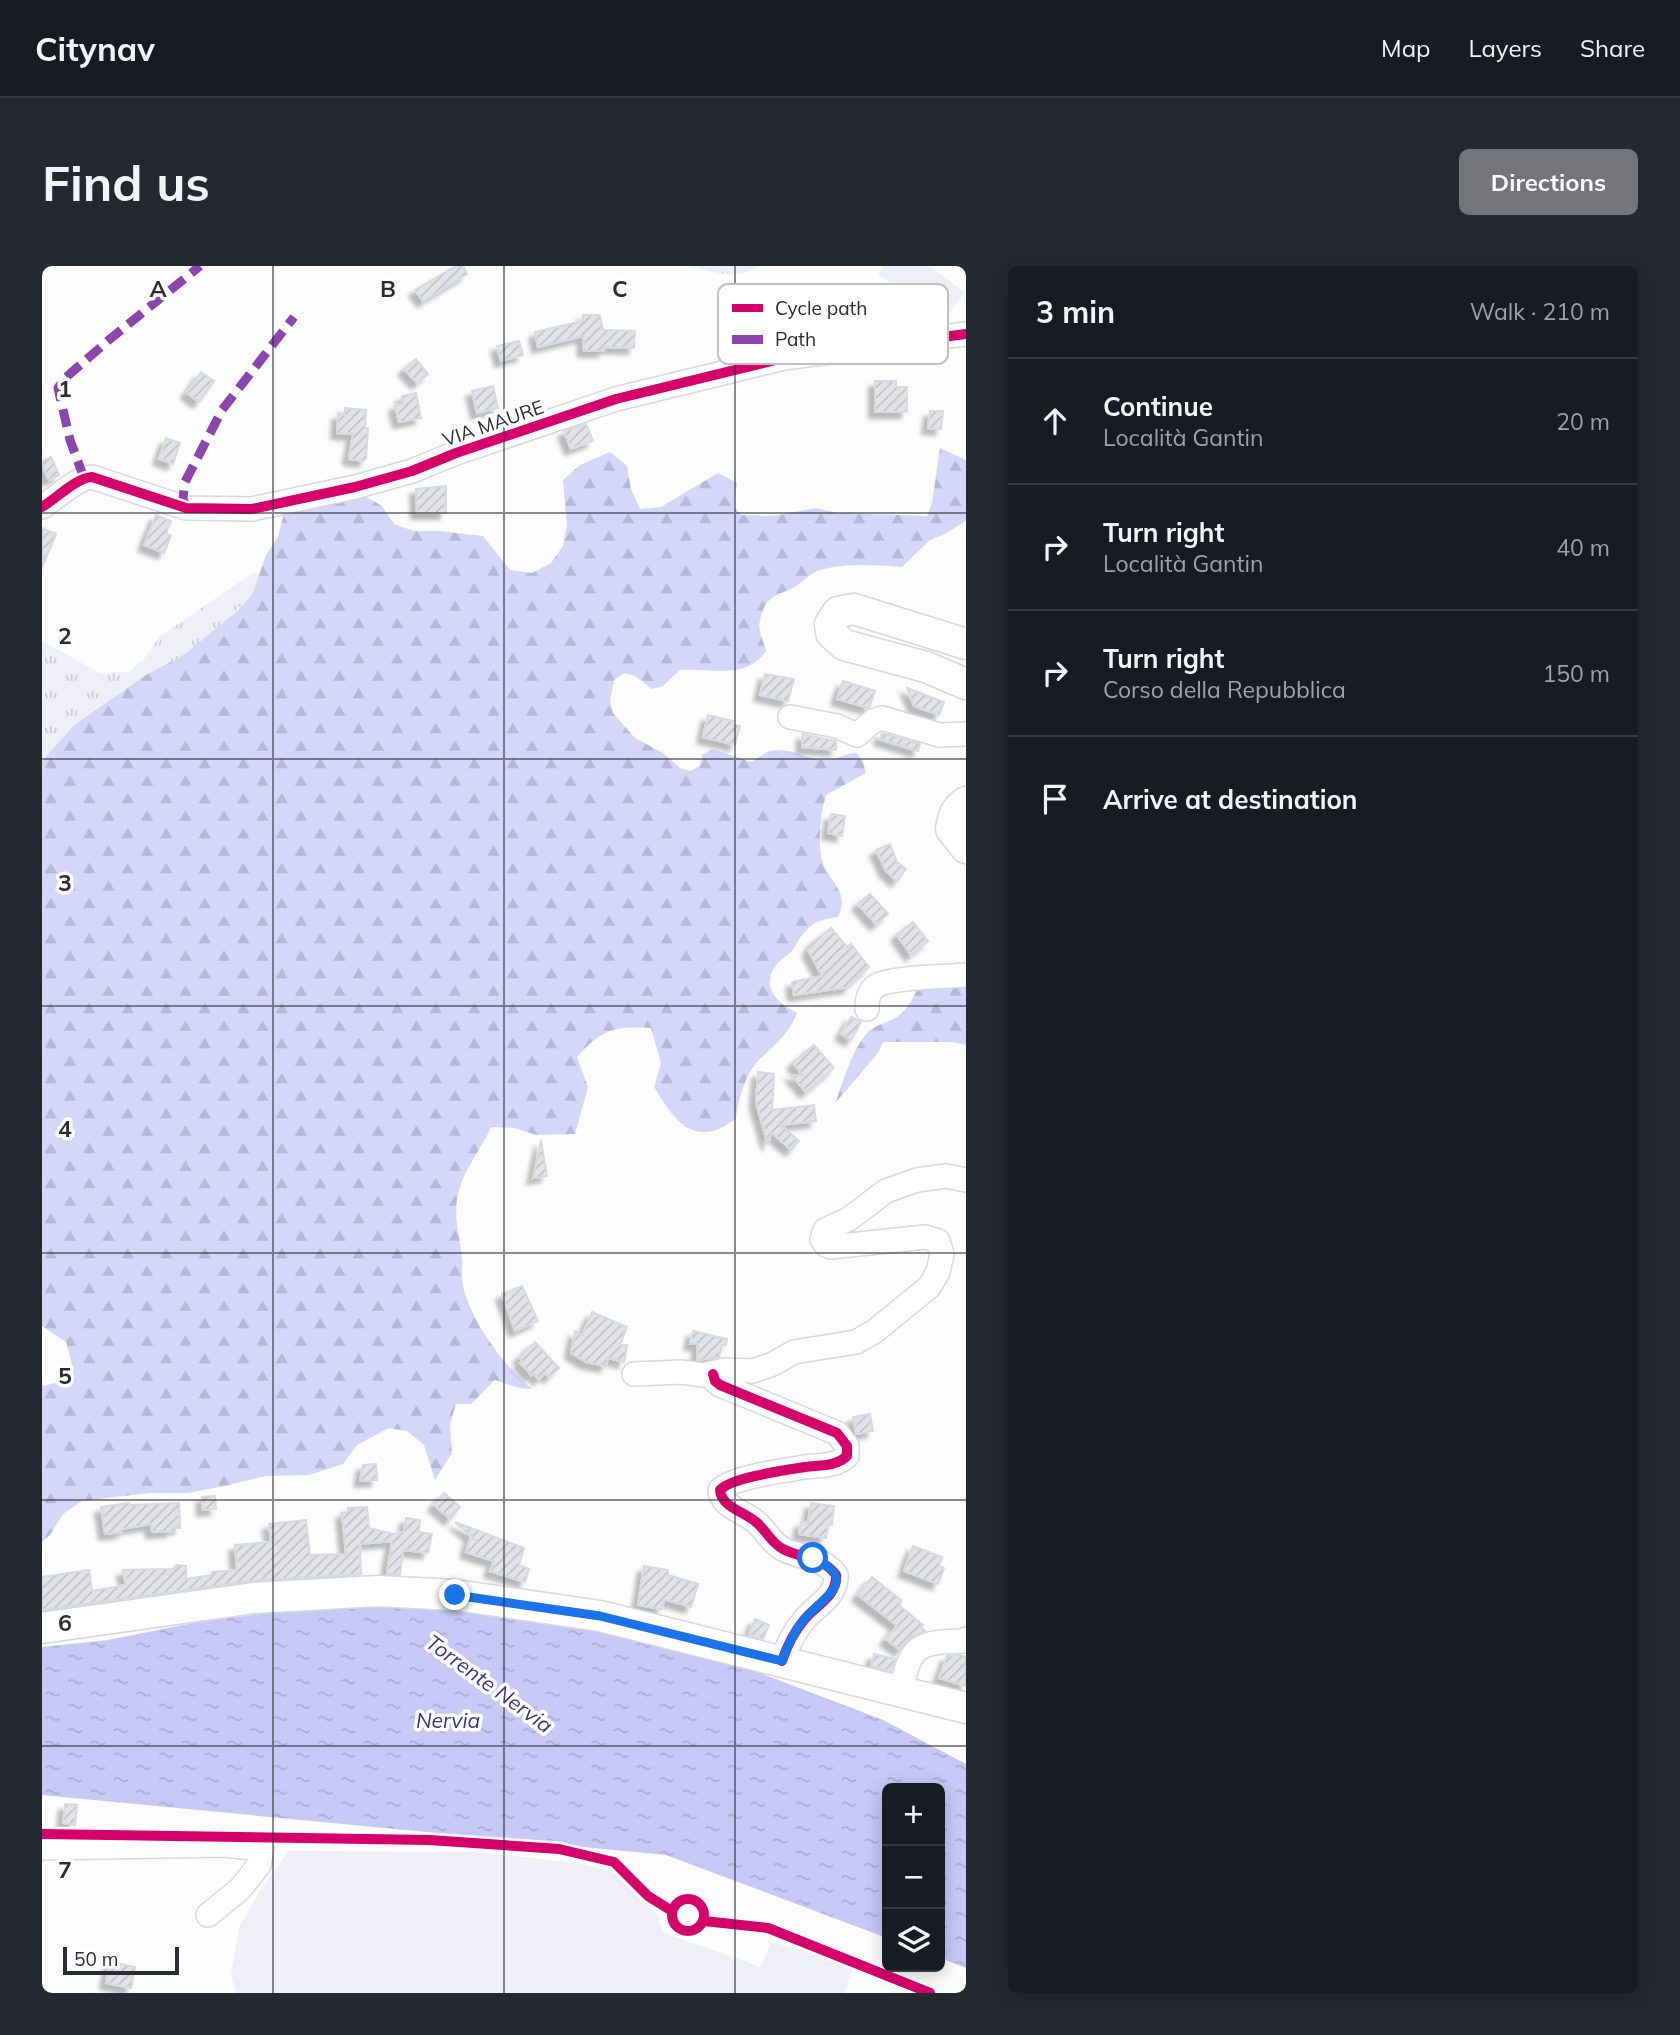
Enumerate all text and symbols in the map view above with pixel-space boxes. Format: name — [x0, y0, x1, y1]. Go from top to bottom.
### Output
text: Citynav — [35, 28, 155, 69]
text: Map — [1381, 33, 1430, 63]
text: Layers — [1468, 33, 1542, 63]
text: Share — [1580, 33, 1645, 63]
button: Directions — [1459, 149, 1638, 215]
text: Find us — [42, 152, 210, 213]
text: A — [149, 274, 167, 303]
text: B — [380, 274, 396, 303]
text: C — [612, 274, 628, 303]
legend — [718, 284, 948, 364]
text: 3 min — [1036, 293, 1115, 331]
text: Cycle path — [775, 296, 867, 320]
text: Walk · 210 m — [1470, 297, 1610, 326]
text: Path — [775, 327, 816, 351]
text: 1 — [58, 374, 72, 403]
text: Continue — [1103, 390, 1213, 423]
street label: VIA MAURE — [439, 394, 547, 452]
icon: ahead — [1036, 402, 1074, 440]
text: 20 m — [1556, 407, 1610, 436]
text: Località Gantin — [1103, 423, 1264, 452]
text: Turn right — [1103, 516, 1224, 549]
icon: right — [1036, 528, 1074, 566]
text: 40 m — [1556, 533, 1610, 562]
text: Località Gantin — [1103, 549, 1264, 578]
text: 2 — [58, 621, 72, 650]
text: Turn right — [1103, 642, 1224, 675]
icon: right — [1036, 654, 1074, 692]
text: 150 m — [1542, 659, 1610, 688]
text: Corso della Repubblica — [1103, 675, 1346, 704]
icon: arrive — [1036, 780, 1074, 818]
text: Arrive at destination — [1103, 783, 1358, 816]
text: 3 — [58, 868, 72, 897]
text: 4 — [58, 1114, 72, 1143]
text: 5 — [58, 1361, 72, 1390]
route start — [797, 1542, 828, 1573]
route end — [439, 1579, 470, 1610]
text: 6 — [58, 1608, 72, 1637]
water label: Torrente Nervia — [421, 1630, 557, 1738]
water label: Nervia — [416, 1708, 480, 1734]
map controls — [882, 1783, 945, 1972]
button: + — [882, 1783, 945, 1846]
button: − — [882, 1846, 945, 1909]
text: 7 — [58, 1855, 72, 1884]
button: layers — [882, 1909, 945, 1972]
scale bar — [63, 1944, 178, 1976]
text: 50 m — [74, 1947, 118, 1971]

